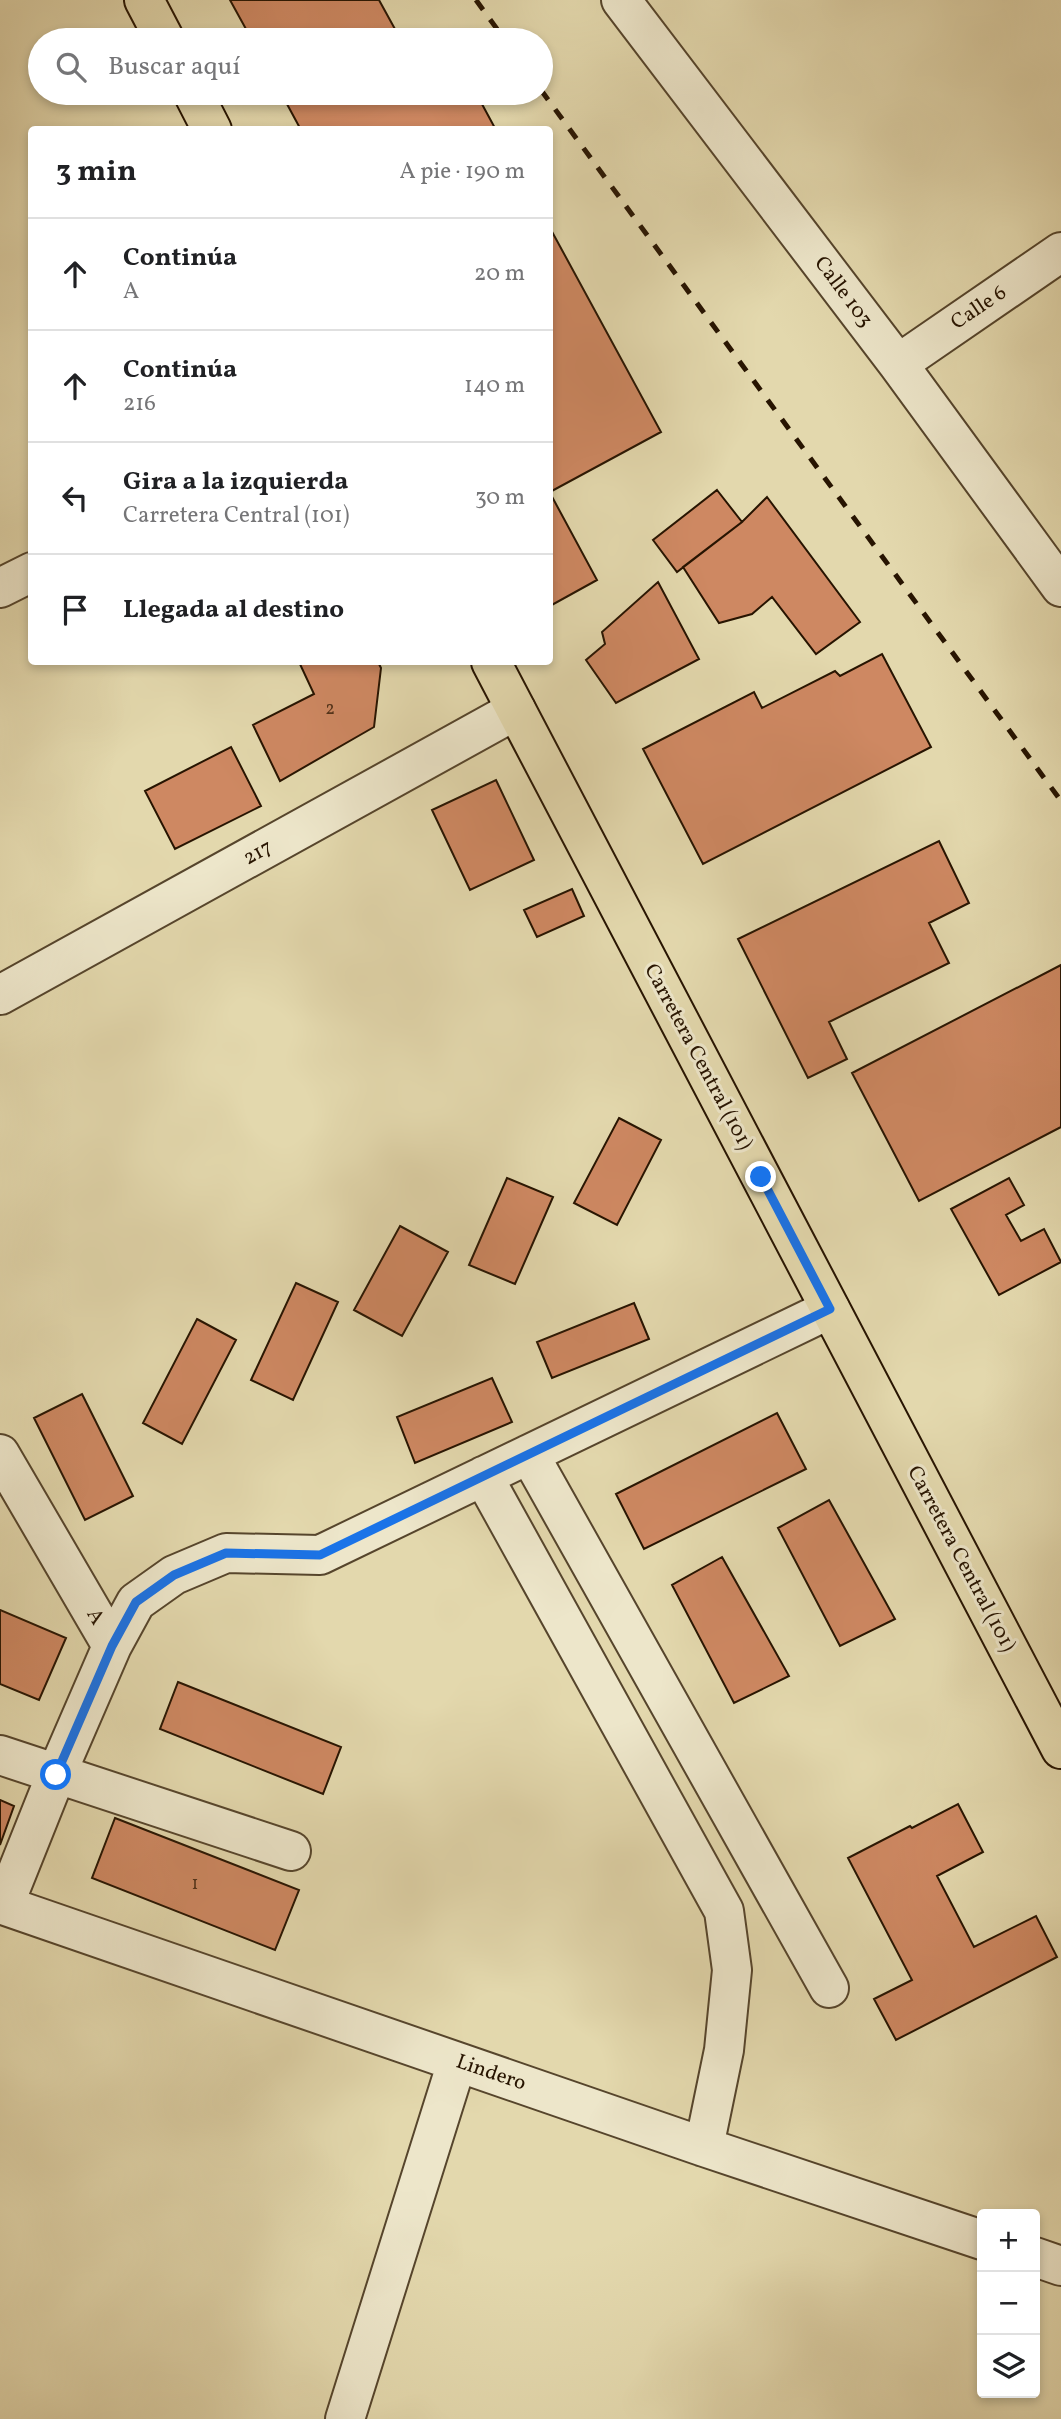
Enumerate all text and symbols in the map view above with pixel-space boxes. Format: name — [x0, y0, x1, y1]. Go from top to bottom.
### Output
search box — [28, 28, 553, 105]
icon: search — [52, 48, 90, 86]
text: Buscar aquí — [108, 49, 240, 85]
text: 3 min — [56, 151, 137, 193]
text: A pie · 190 m — [399, 156, 525, 188]
text: Continúa — [123, 240, 237, 276]
street label: Calle 103 — [807, 251, 879, 333]
icon: ahead — [56, 255, 94, 293]
text: 20 m — [474, 258, 525, 290]
text: A — [123, 276, 139, 308]
street label: Calle 6 — [945, 279, 1013, 337]
text: Continúa — [123, 352, 237, 388]
icon: ahead — [56, 367, 94, 405]
text: 140 m — [464, 370, 525, 402]
text: 216 — [123, 388, 156, 420]
text: Gira a la izquierda — [123, 464, 348, 500]
icon: left — [56, 479, 94, 517]
text: 30 m — [475, 482, 525, 514]
text: Carretera Central (101) — [123, 500, 349, 532]
icon: arrive — [56, 591, 94, 629]
text: Llegada al destino — [123, 592, 344, 628]
house number: 2 — [325, 697, 335, 722]
street label: 217 — [238, 833, 278, 873]
street label: Carretera Central (101) — [637, 959, 759, 1155]
route end — [745, 1161, 776, 1192]
street label: Carretera Central (101) — [900, 1461, 1022, 1657]
street label: A — [79, 1603, 111, 1631]
route start — [40, 1759, 71, 1790]
house number: 1 — [192, 1872, 198, 1897]
street label: Lindero — [452, 2048, 530, 2098]
map controls — [977, 2209, 1040, 2398]
button: + — [977, 2209, 1040, 2272]
button: − — [977, 2272, 1040, 2335]
button: layers — [977, 2335, 1040, 2398]

